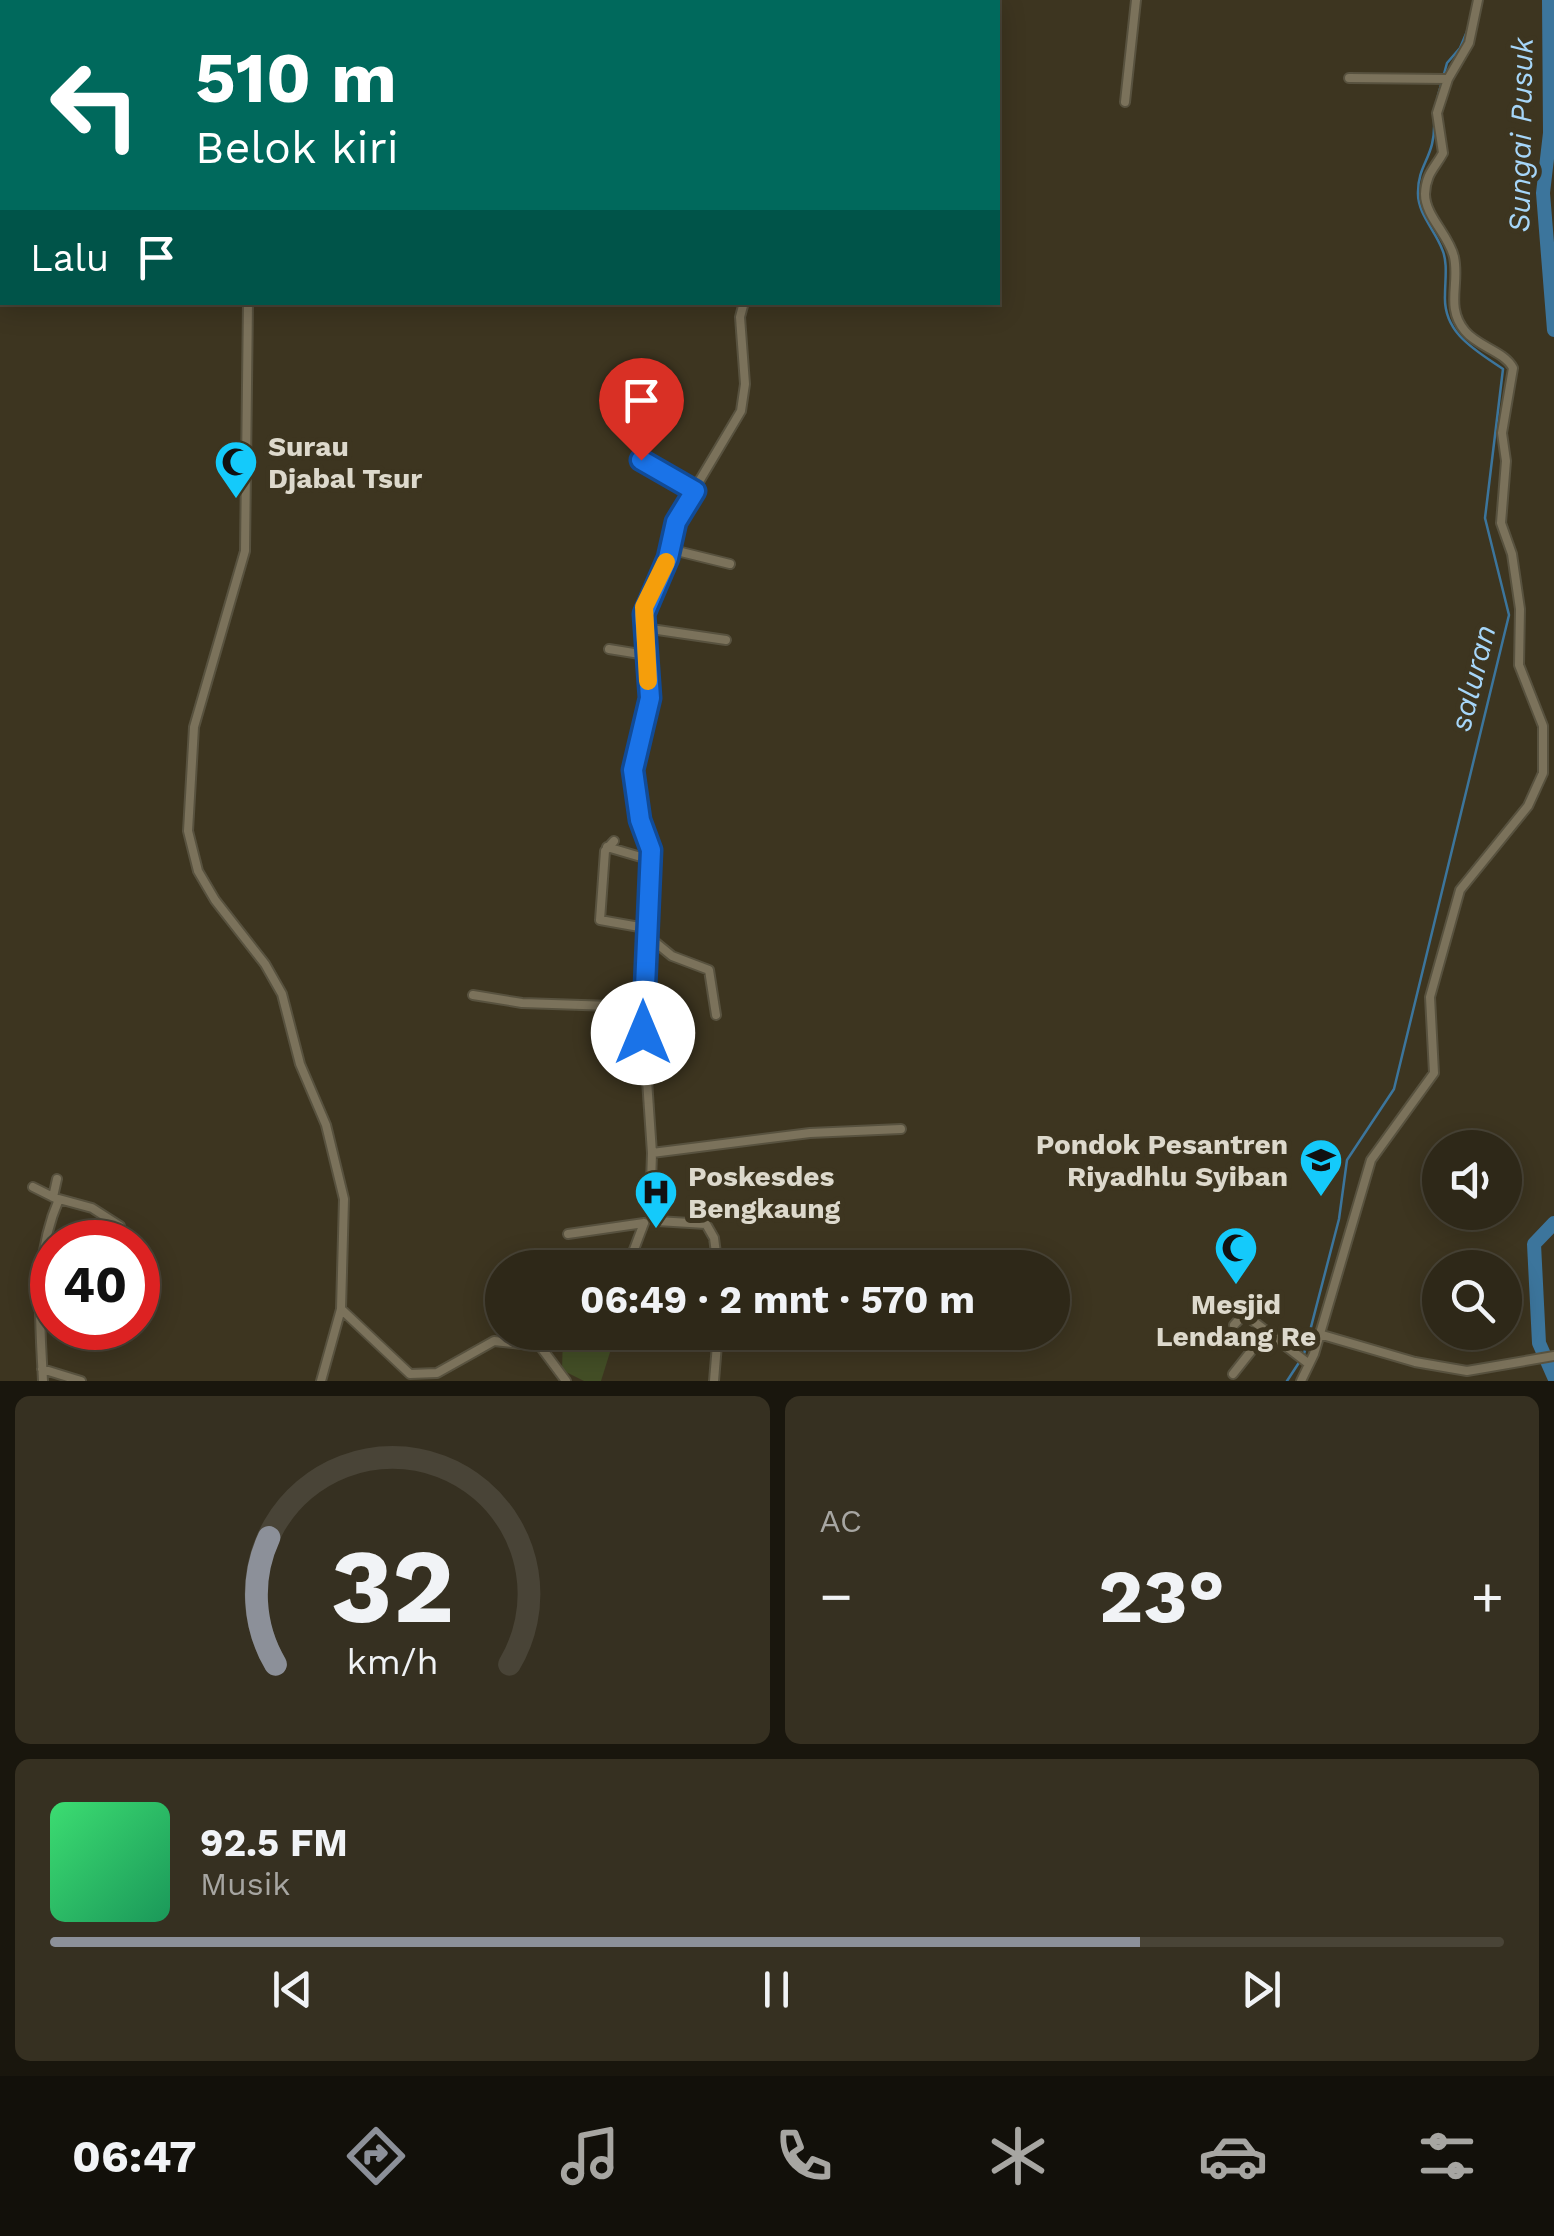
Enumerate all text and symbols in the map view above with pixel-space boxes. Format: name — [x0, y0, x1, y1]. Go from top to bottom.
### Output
water label: Sungai Pusuk — [1501, 35, 1540, 233]
text: 510 m — [195, 37, 397, 119]
icon: left — [30, 40, 160, 170]
text: Belok kiri — [195, 121, 399, 174]
icon: arrive — [129, 230, 184, 285]
text: Lalu — [30, 236, 109, 280]
pin — [599, 358, 684, 461]
icon: arrive — [614, 373, 669, 428]
place label: Surau Djabal Tsur — [268, 430, 422, 495]
mosque icon: Surau Djabal Tsur — [213, 439, 259, 500]
water label: saluran — [1442, 621, 1503, 735]
position arrow — [591, 981, 695, 1085]
place label: Pondok Pesantren Riyadhlu Syiban — [1036, 1128, 1288, 1193]
map controls — [1422, 1130, 1522, 1350]
button: sound — [1422, 1130, 1522, 1230]
school or university icon: Pondok Pesantren Riyadhlu Syiban — [1298, 1137, 1344, 1198]
place label: Poskesdes Bengkaung — [688, 1160, 841, 1225]
hospital icon: Poskesdes Bengkaung — [633, 1169, 679, 1230]
speed limit sign: 40 — [30, 1220, 160, 1350]
mosque icon: Mesjid Lendang Re — [1213, 1225, 1259, 1286]
button: search — [1422, 1250, 1522, 1350]
text: 06:49 · 2 mnt · 570 m — [580, 1278, 975, 1322]
place label: Mesjid Lendang Re — [1156, 1288, 1316, 1353]
text: AC — [820, 1502, 862, 1540]
text: 32 — [330, 1525, 454, 1647]
text: 23° — [1099, 1552, 1225, 1640]
text: − — [820, 1564, 853, 1628]
text: + — [1471, 1564, 1504, 1628]
text: km/h — [346, 1641, 438, 1683]
text: 92.5 FM — [200, 1821, 348, 1865]
text: Musik — [200, 1865, 290, 1903]
icon: previous — [265, 1962, 320, 2017]
icon: pause — [749, 1962, 804, 2017]
icon: next — [1234, 1962, 1289, 2017]
icon: directions — [341, 2121, 411, 2191]
icon: music — [555, 2121, 625, 2191]
icon: phone — [769, 2121, 839, 2191]
icon: climate — [983, 2121, 1053, 2191]
icon: car — [1198, 2121, 1268, 2191]
icon: filters — [1412, 2121, 1482, 2191]
text: 06:47 — [72, 2130, 197, 2183]

